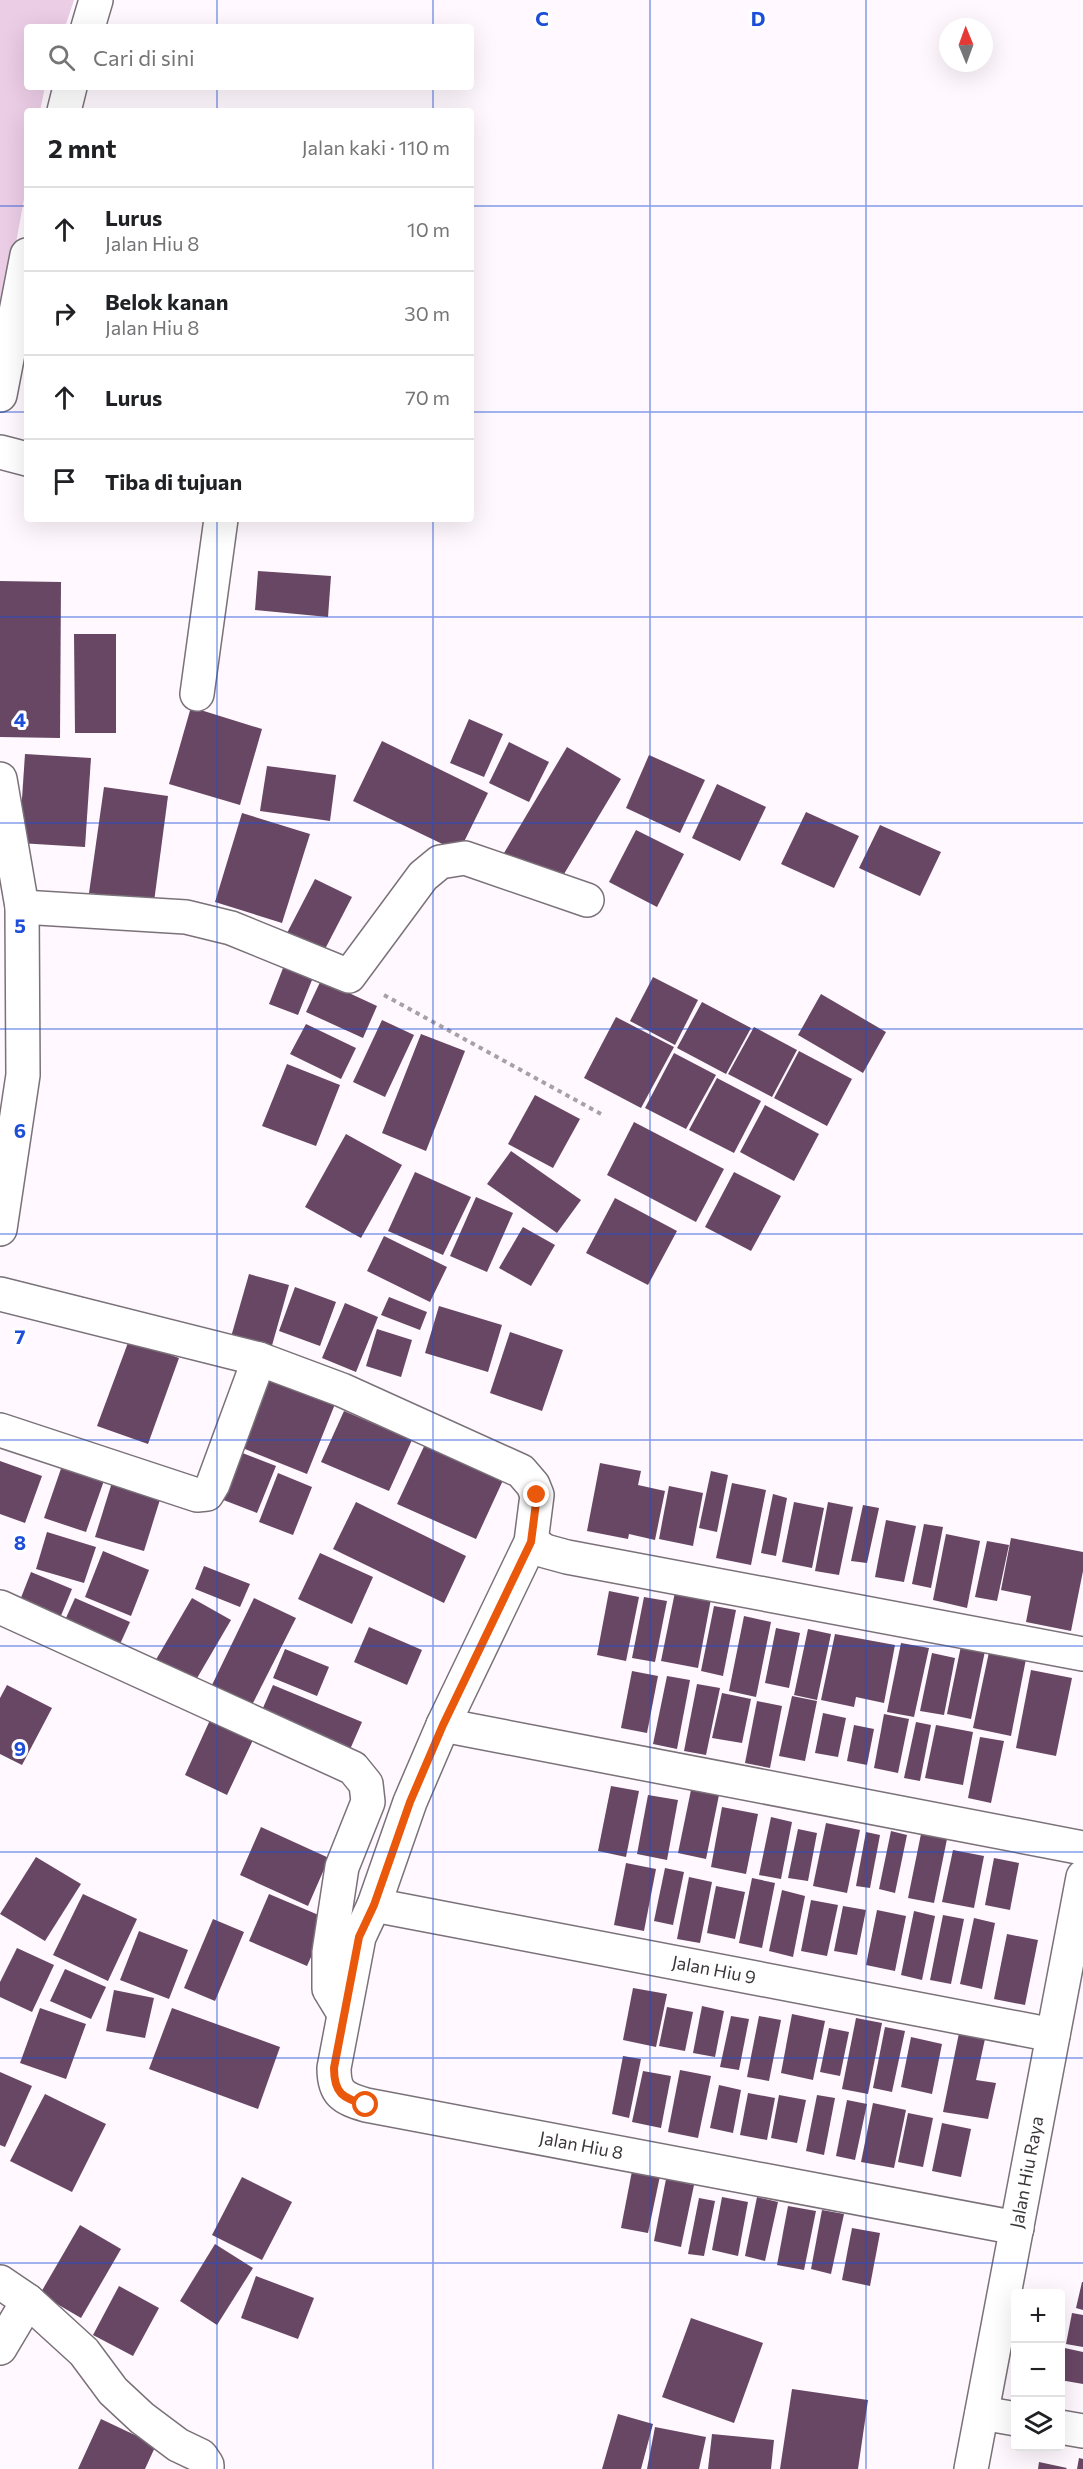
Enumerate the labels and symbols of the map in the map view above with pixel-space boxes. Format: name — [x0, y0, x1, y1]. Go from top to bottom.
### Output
text: C — [535, 6, 549, 30]
text: D — [751, 6, 765, 30]
north arrow — [939, 18, 993, 72]
text: 4 — [14, 707, 26, 731]
text: 5 — [14, 913, 26, 937]
text: 6 — [14, 1118, 26, 1142]
text: 7 — [15, 1324, 26, 1348]
route end — [523, 1481, 549, 1507]
text: 8 — [14, 1530, 26, 1554]
text: 9 — [14, 1736, 26, 1760]
street label: Jalan Hiu 9 — [670, 1950, 758, 1988]
route start — [352, 2091, 378, 2117]
street label: Jalan Hiu Raya — [1005, 2114, 1048, 2230]
street label: Jalan Hiu 8 — [538, 2126, 625, 2163]

